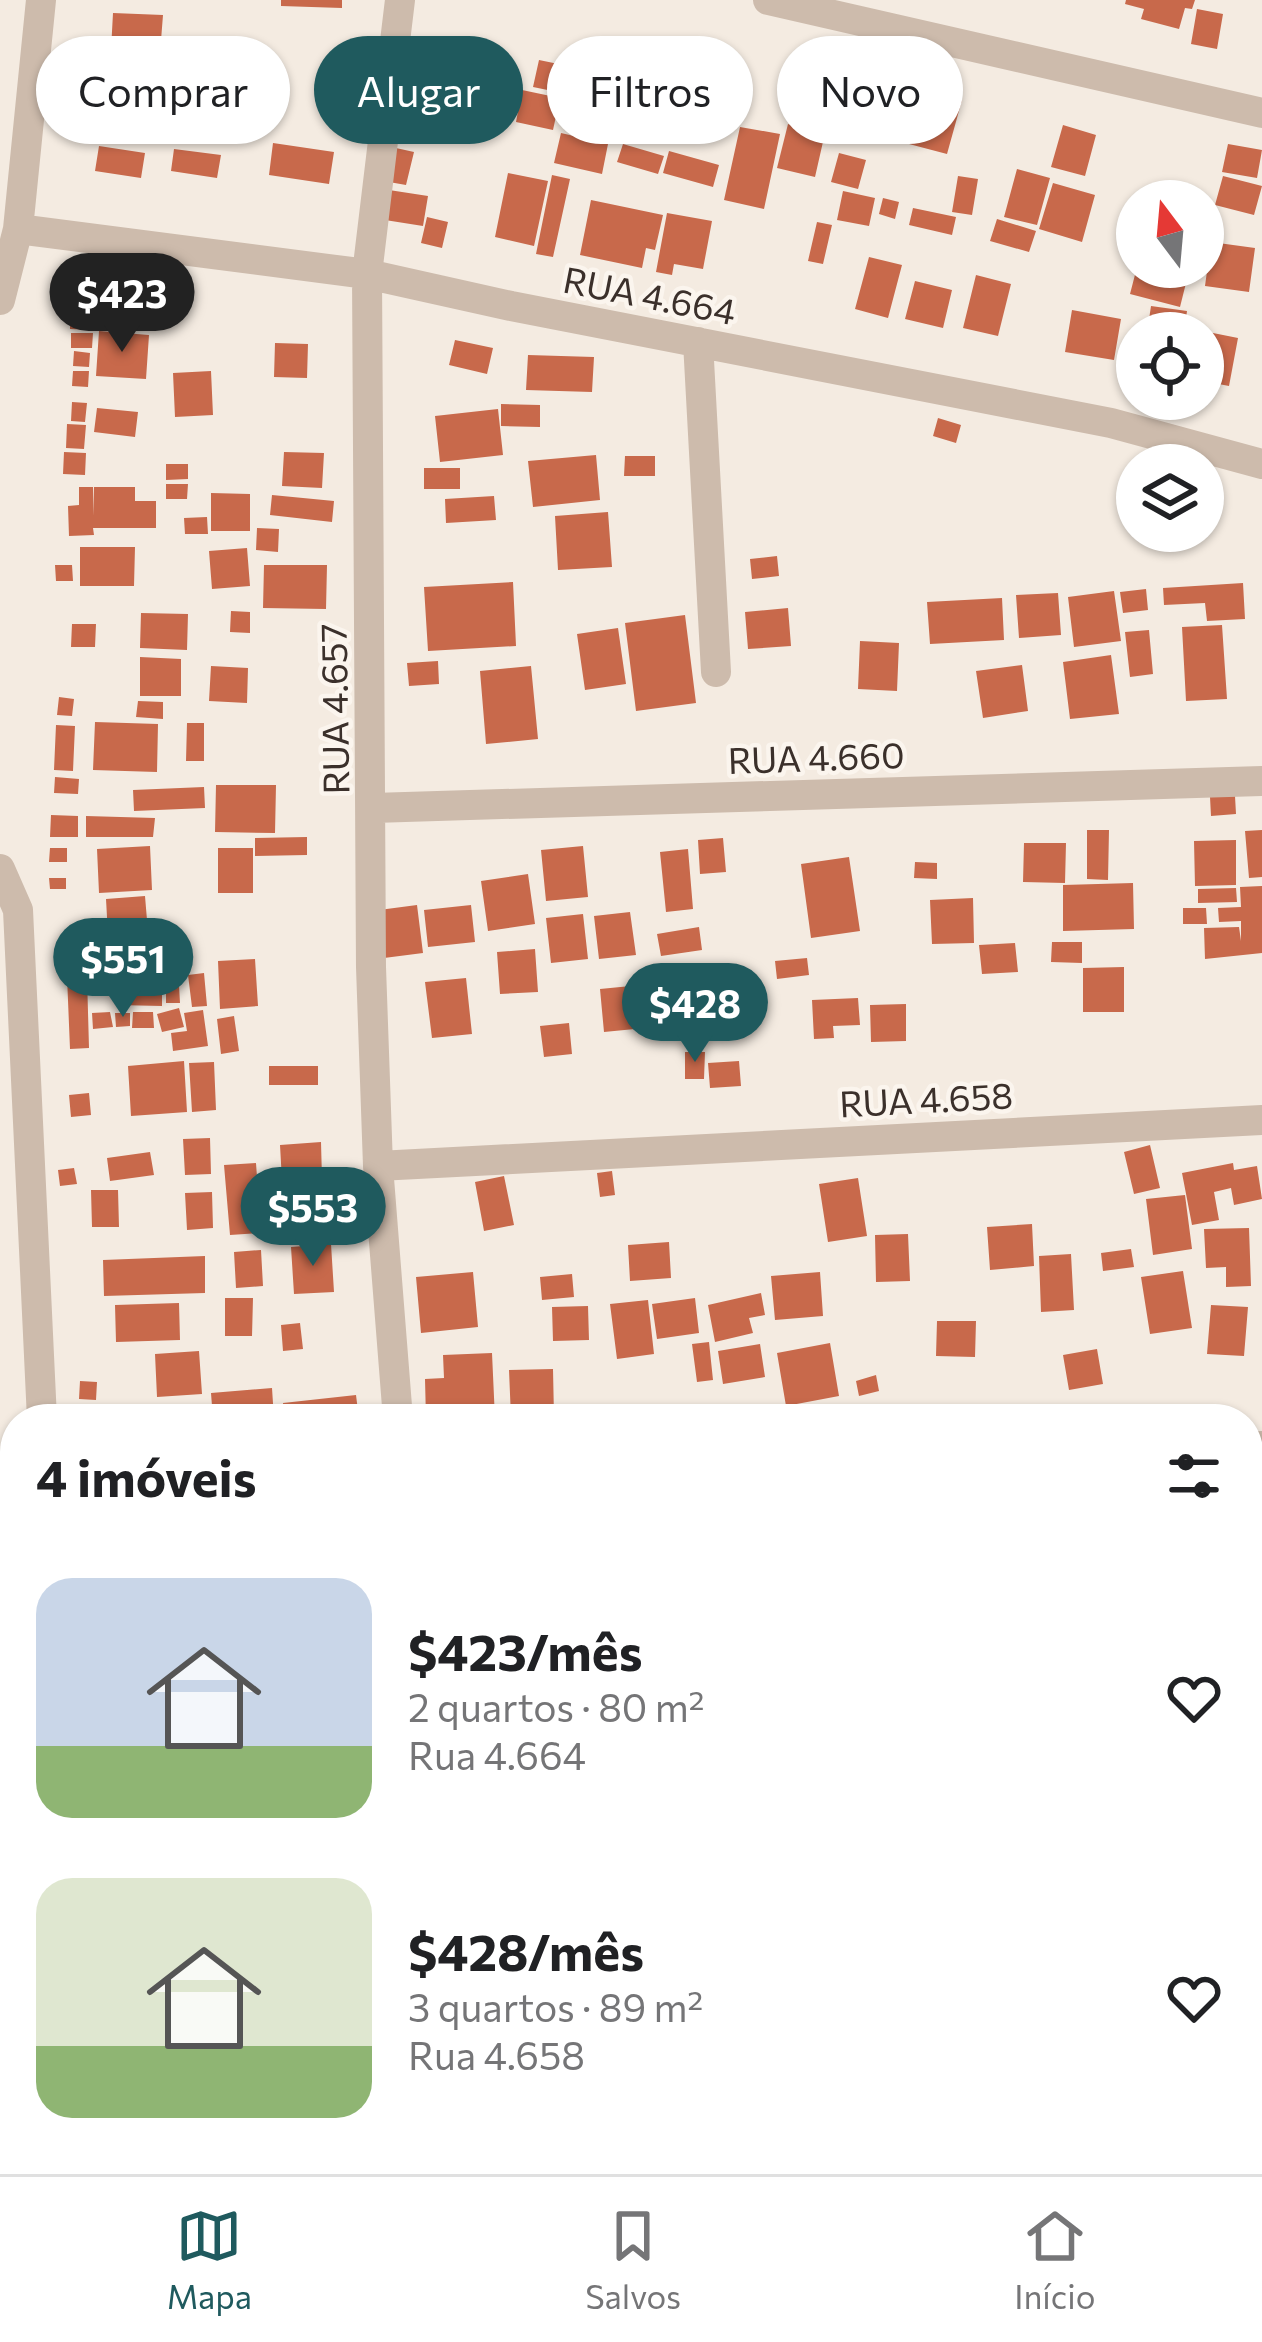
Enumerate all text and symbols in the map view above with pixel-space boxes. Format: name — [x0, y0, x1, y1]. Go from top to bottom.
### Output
chip: Comprar — [36, 36, 290, 144]
chip: Alugar — [314, 36, 523, 144]
chip: Filtros — [547, 36, 753, 144]
chip: Novo — [777, 36, 963, 144]
north arrow — [1116, 180, 1224, 288]
map controls — [1116, 180, 1224, 552]
pin: $423 — [51, 253, 193, 355]
street label: RUA 4.664 — [560, 256, 740, 332]
text: $423 — [77, 268, 167, 316]
button: locate — [1116, 312, 1224, 420]
button: layers — [1116, 444, 1224, 552]
street label: RUA 4.657 — [310, 623, 356, 795]
street label: RUA 4.660 — [727, 731, 905, 781]
pin: $551 — [52, 918, 194, 1020]
text: $551 — [80, 933, 166, 981]
pin: $428 — [624, 963, 766, 1065]
text: $428 — [649, 978, 741, 1026]
street label: RUA 4.658 — [838, 1071, 1014, 1125]
pin: $553 — [242, 1167, 384, 1269]
text: $553 — [268, 1182, 358, 1230]
icon: filters — [1161, 1443, 1227, 1509]
text: 4 imóveis — [36, 1445, 257, 1508]
text: $423/mês — [408, 1619, 642, 1682]
icon: home — [132, 1626, 276, 1770]
icon: heart — [1161, 1665, 1227, 1731]
text: 2 quartos · 80 m² — [408, 1682, 704, 1730]
text: Rua 4.664 — [408, 1730, 586, 1778]
text: $428/mês — [408, 1919, 644, 1982]
icon: home — [132, 1926, 276, 2070]
icon: heart — [1161, 1965, 1227, 2031]
text: 3 quartos · 89 m² — [408, 1982, 703, 2030]
text: Rua 4.658 — [408, 2030, 585, 2078]
tab: Mapa — [167, 2203, 252, 2316]
tab: Salvos — [585, 2203, 681, 2316]
tab: Início — [1014, 2203, 1095, 2316]

